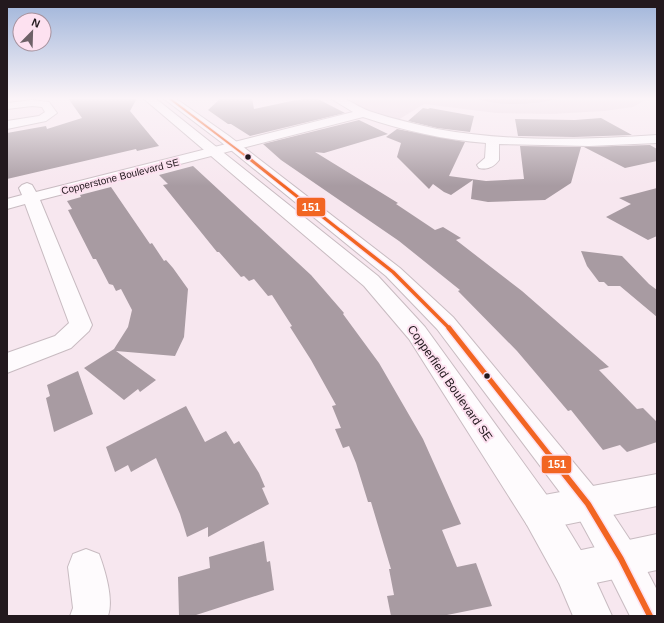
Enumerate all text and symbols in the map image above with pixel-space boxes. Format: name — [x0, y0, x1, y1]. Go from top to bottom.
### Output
north arrow — [12, 12, 52, 52]
text: N — [30, 16, 42, 30]
unlabelled marker — [243, 152, 253, 162]
street label: Copperstone Boulevard SE — [60, 156, 181, 196]
line badge: 151 — [296, 197, 326, 217]
text: 151 — [302, 201, 320, 213]
street label: Copperfield Boulevard SE — [405, 322, 495, 444]
unlabelled marker — [482, 371, 492, 381]
line badge: 151 — [541, 455, 572, 474]
text: 151 — [548, 458, 566, 470]

